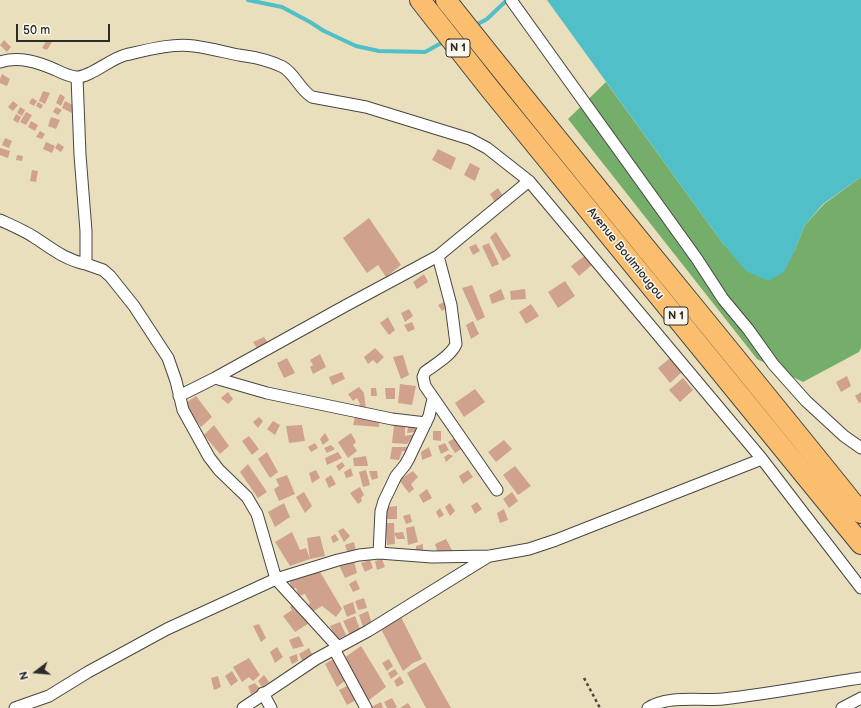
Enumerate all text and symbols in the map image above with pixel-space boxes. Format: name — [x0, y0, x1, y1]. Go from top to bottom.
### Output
scale bar — [18, 16, 112, 42]
text: 50 m — [23, 23, 50, 38]
road number: N 1 — [446, 39, 470, 57]
street label: Avenue Boulmiougou — [583, 205, 667, 303]
road number: N 1 — [664, 307, 688, 325]
north arrow — [16, 652, 56, 692]
text: N — [17, 670, 31, 681]

